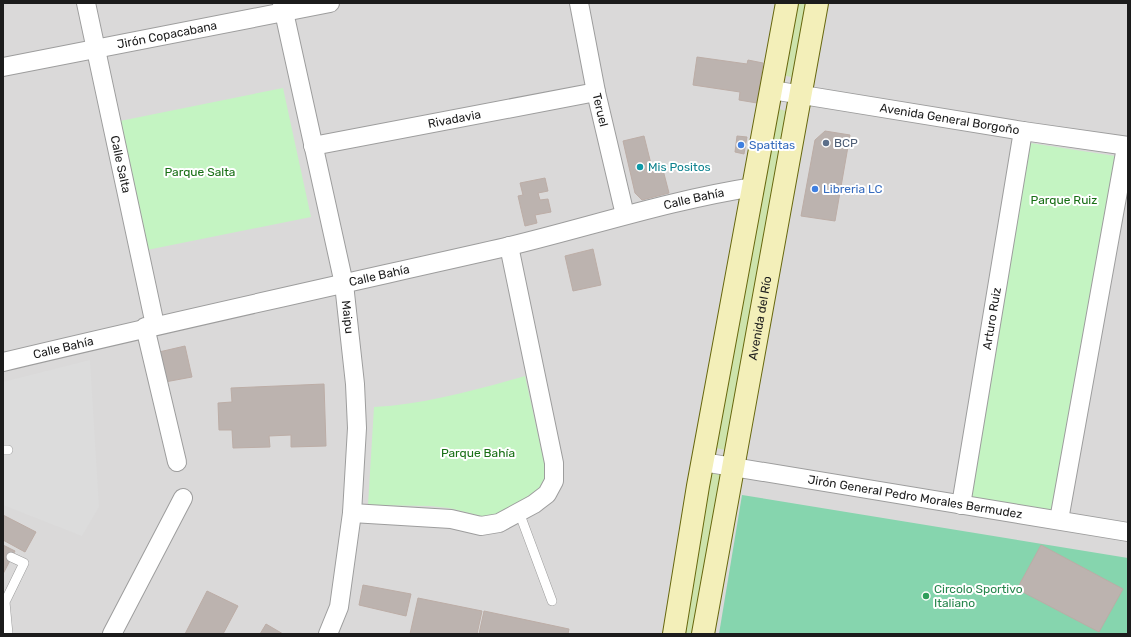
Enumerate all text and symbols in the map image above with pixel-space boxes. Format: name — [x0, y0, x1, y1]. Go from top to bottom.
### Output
street label: Jirón Copacabana — [116, 18, 218, 52]
street label: Teruel — [590, 92, 611, 128]
street label: Avenida General Borgoño — [879, 101, 1021, 137]
street label: Rivadavia — [427, 107, 482, 131]
street label: Calle Salta — [108, 134, 134, 194]
place label: BCP — [834, 136, 858, 150]
place label: Spatitas — [749, 138, 795, 152]
marker: BCP — [821, 138, 831, 148]
marker: Spatitas — [736, 140, 746, 150]
place label: Mis Positos — [648, 160, 711, 174]
marker: Mis Positos — [635, 162, 645, 172]
park label: Parque Salta — [164, 165, 236, 179]
place label: Libreria LC — [823, 182, 883, 196]
marker: Libreria LC — [810, 184, 820, 194]
street label: Calle Bahía — [662, 185, 725, 212]
park label: Parque Ruiz — [1031, 193, 1097, 207]
street label: Calle Bahía — [348, 262, 411, 289]
street label: Avenida del Río — [746, 275, 775, 361]
street label: Arturo Ruiz — [980, 286, 1004, 351]
street label: Maipu — [339, 300, 356, 334]
street label: Calle Bahía — [32, 334, 95, 362]
park label: Parque Bahía — [441, 446, 515, 460]
street label: Jirón General Pedro Morales Bermudez — [807, 472, 1023, 522]
place label: Circolo Sportivo Italiano — [934, 582, 1023, 610]
marker: Circolo Sportivo Italiano — [921, 591, 931, 601]

